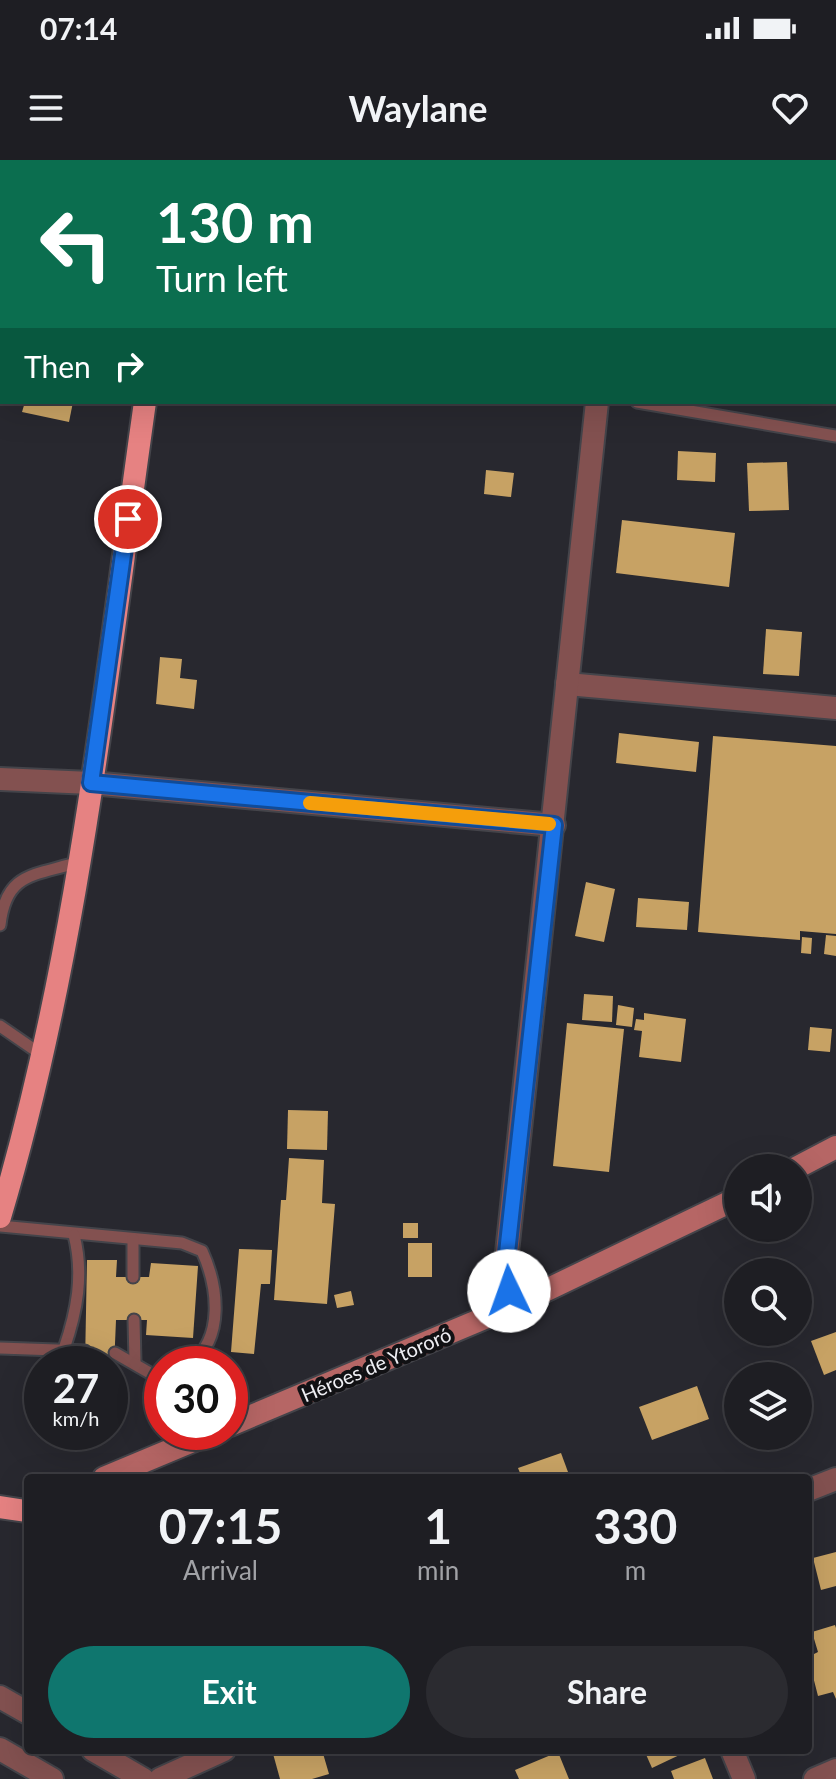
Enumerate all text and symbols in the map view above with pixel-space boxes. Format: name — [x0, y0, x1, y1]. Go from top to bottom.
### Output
text: 07:14 — [40, 10, 117, 46]
icon: menu — [24, 86, 68, 130]
text: Waylane — [348, 86, 488, 130]
icon: heart — [768, 86, 812, 130]
text: 130 m — [156, 188, 314, 255]
icon: left — [24, 192, 128, 296]
text: Turn left — [156, 256, 288, 300]
icon: right — [107, 344, 151, 388]
text: Then — [24, 348, 91, 384]
pin — [94, 485, 162, 553]
icon: arrive — [106, 497, 150, 541]
map controls — [724, 1154, 812, 1450]
button: sound — [724, 1154, 812, 1242]
position arrow — [467, 1249, 551, 1333]
button: search — [724, 1258, 812, 1346]
street label: Héroes de Ytororó — [297, 1322, 455, 1406]
speed limit sign: 30 — [144, 1346, 248, 1450]
button: layers — [724, 1362, 812, 1450]
text: 27 — [53, 1364, 99, 1412]
text: km/h — [53, 1406, 99, 1430]
text: 07:15 — [159, 1497, 282, 1554]
text: 1 — [424, 1497, 452, 1554]
text: 330 — [594, 1497, 677, 1554]
text: Arrival — [183, 1554, 258, 1586]
text: min — [417, 1554, 459, 1586]
text: m — [625, 1554, 646, 1586]
button: Exit — [48, 1646, 410, 1738]
button: Share — [426, 1646, 788, 1738]

